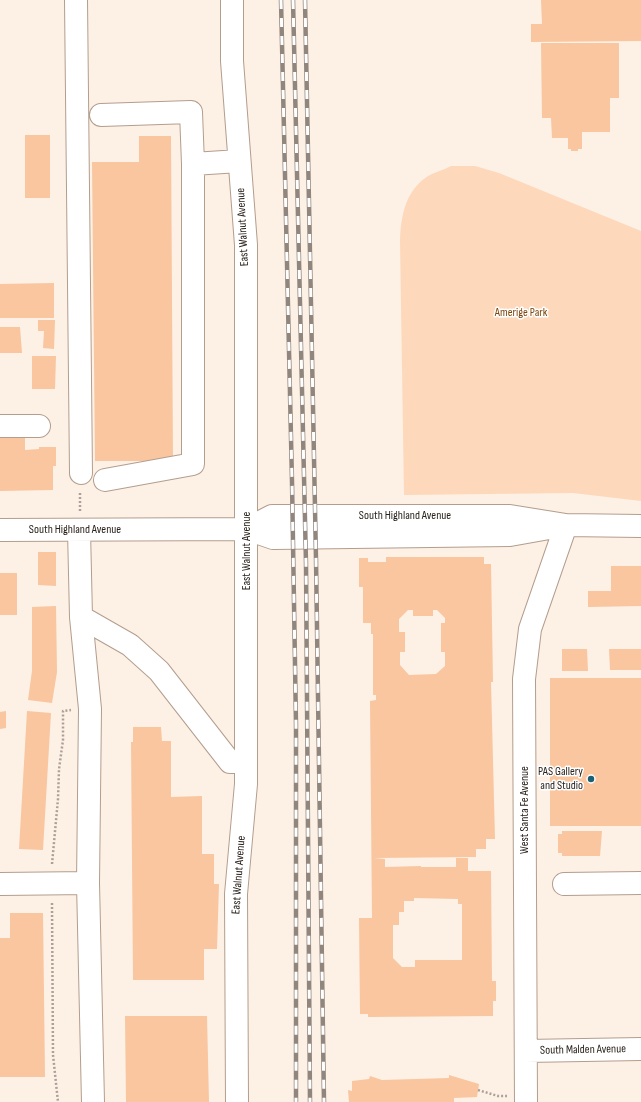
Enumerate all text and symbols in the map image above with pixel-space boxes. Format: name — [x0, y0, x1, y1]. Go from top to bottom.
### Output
street label: East Walnut Avenue — [234, 187, 252, 267]
park label: Amerige Park — [495, 306, 547, 320]
street label: South Highland Avenue — [359, 509, 451, 523]
street label: East Walnut Avenue — [240, 512, 254, 590]
street label: South Highland Avenue — [29, 523, 121, 537]
place label: PAS Gallery and Studio — [538, 765, 583, 793]
street label: West Santa Fe Avenue — [518, 766, 532, 854]
marker: PAS Gallery and Studio — [586, 774, 596, 784]
street label: East Walnut Avenue — [229, 835, 249, 915]
street label: South Malden Avenue — [540, 1042, 626, 1058]

